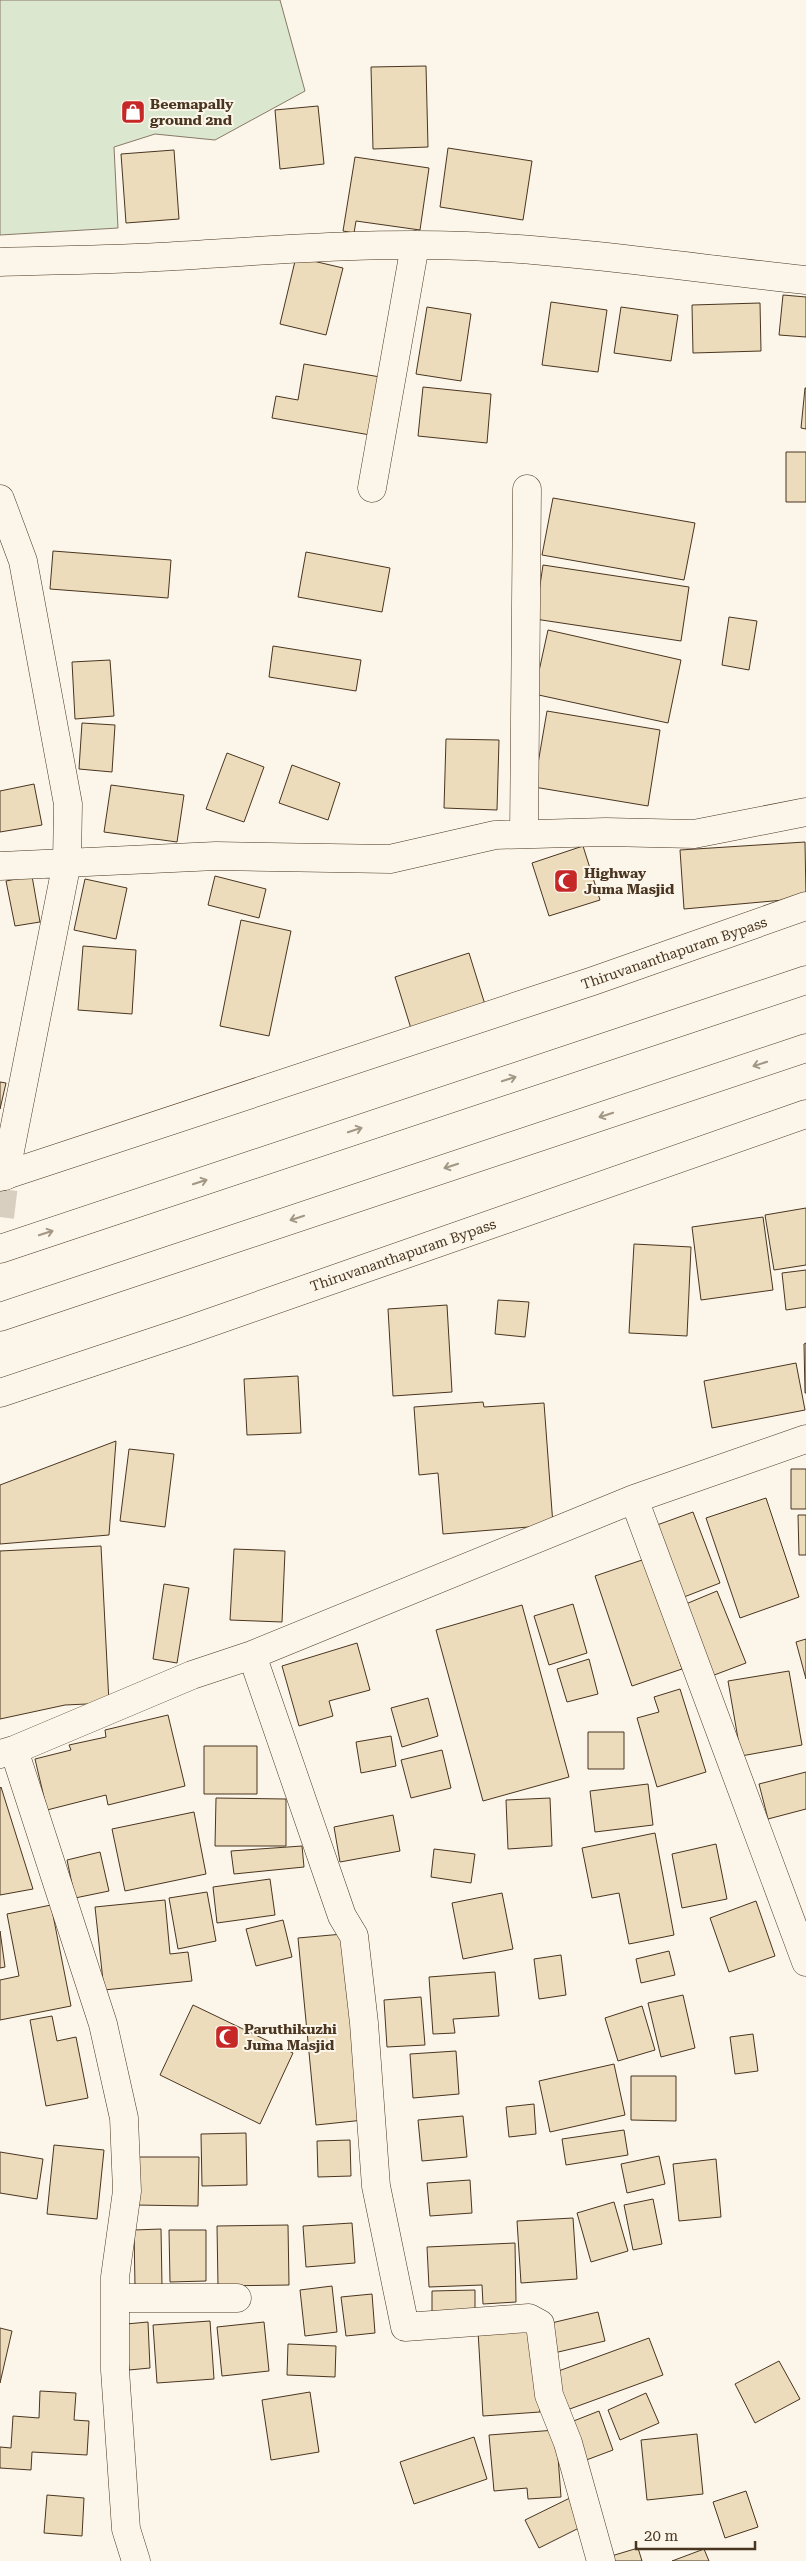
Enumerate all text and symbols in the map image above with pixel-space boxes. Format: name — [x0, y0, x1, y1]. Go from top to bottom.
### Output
place label: Beemapally ground 2nd — [149, 96, 234, 128]
shop icon: Beemapally ground 2nd — [120, 99, 146, 125]
place label: Highway Juma Masjid — [584, 865, 675, 897]
mosque icon: Highway Juma Masjid — [553, 868, 579, 894]
street label: Thiruvananthapuram Bypass — [579, 914, 769, 992]
one-way arrow — [752, 1059, 768, 1069]
one-way arrow — [500, 1074, 516, 1083]
one-way arrow — [598, 1111, 614, 1120]
one-way arrow — [346, 1125, 362, 1134]
one-way arrow — [444, 1162, 460, 1172]
one-way arrow — [192, 1176, 208, 1186]
one-way arrow — [289, 1213, 305, 1223]
street label: Thiruvananthapuram Bypass — [308, 1216, 498, 1294]
one-way arrow — [38, 1228, 54, 1237]
place label: Paruthikuzhi Juma Masjid — [244, 2021, 337, 2053]
mosque icon: Paruthikuzhi Juma Masjid — [214, 2024, 240, 2050]
scale bar — [636, 2518, 755, 2550]
text: 20 m — [644, 2527, 679, 2545]

